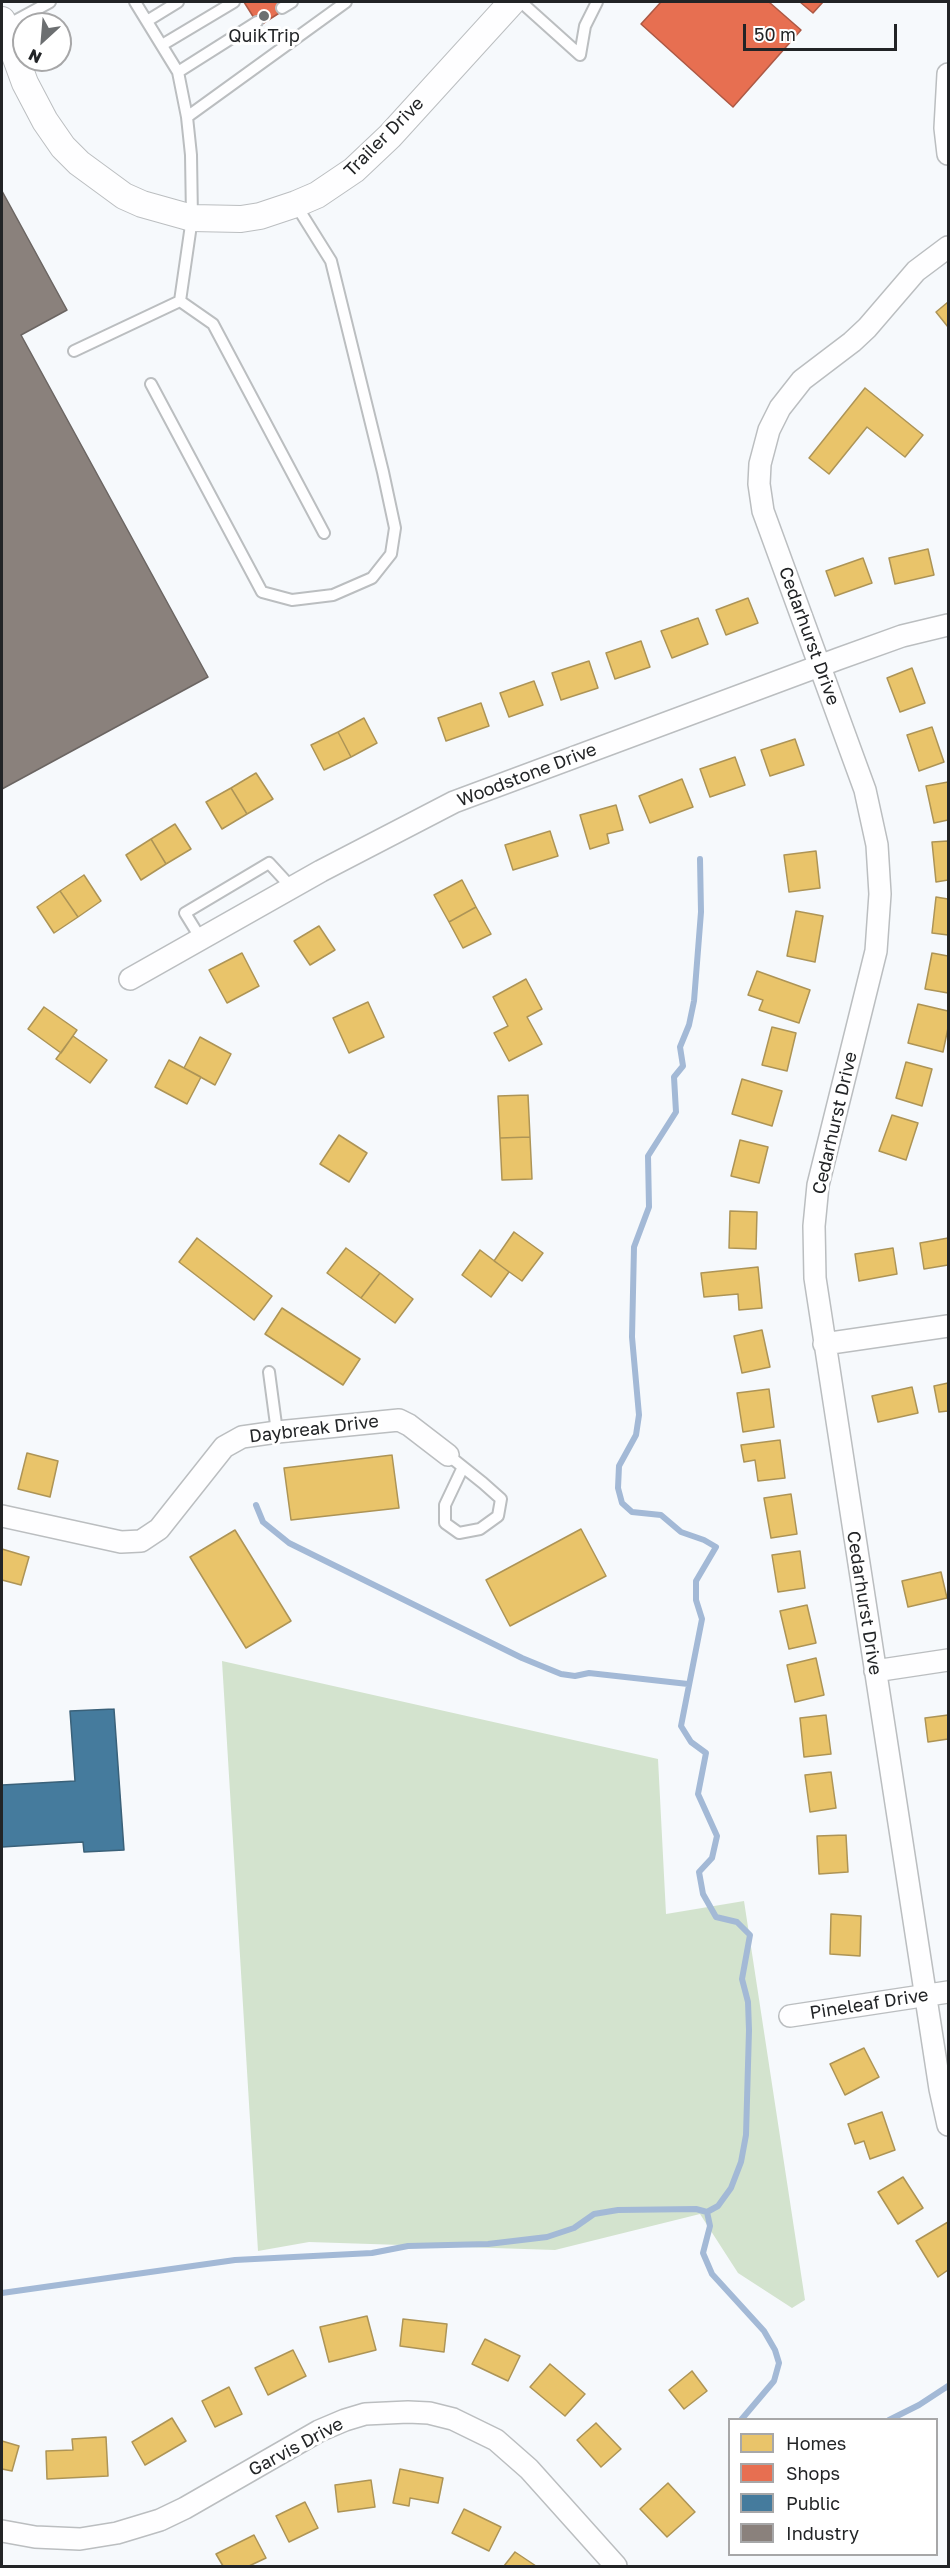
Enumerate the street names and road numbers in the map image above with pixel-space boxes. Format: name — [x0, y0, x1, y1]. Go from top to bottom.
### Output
street label: Trailer Drive — [340, 93, 428, 181]
street label: Cedarhurst Drive — [774, 564, 844, 708]
street label: Woodstone Drive — [454, 739, 600, 811]
street label: Cedarhurst Drive — [808, 1050, 862, 1196]
street label: Daybreak Drive — [248, 1410, 380, 1448]
street label: Cedarhurst Drive — [842, 1529, 886, 1677]
street label: Pineleaf Drive — [808, 1984, 930, 2024]
street label: Garvis Drive — [245, 2413, 347, 2481]

